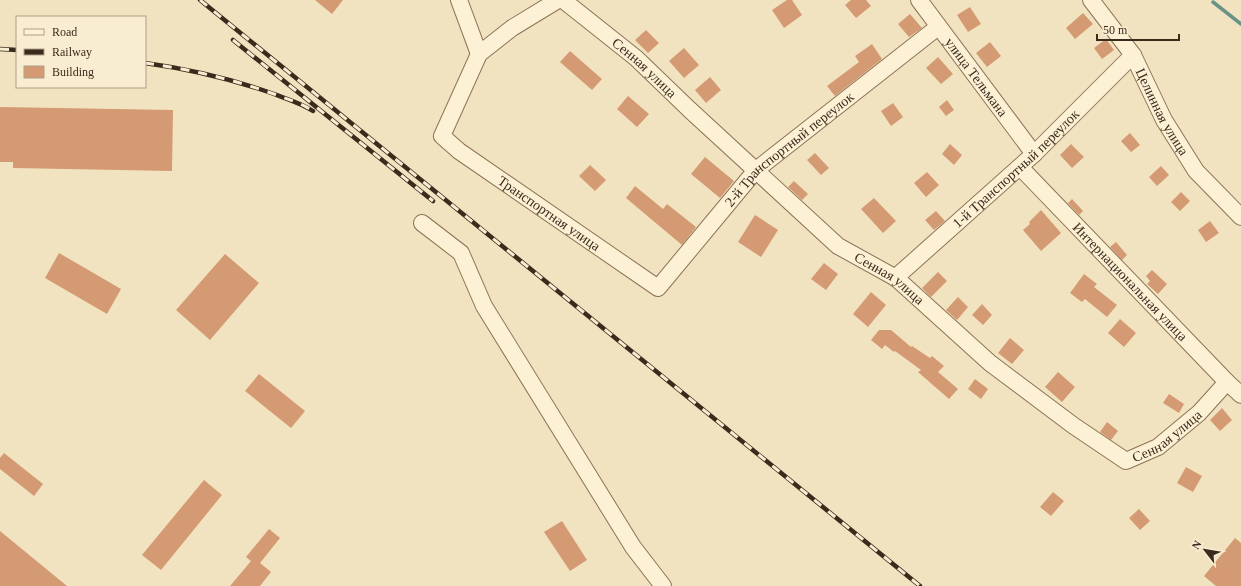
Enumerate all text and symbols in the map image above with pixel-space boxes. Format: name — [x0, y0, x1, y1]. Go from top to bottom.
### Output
legend — [16, 16, 146, 88]
scale bar — [1097, 16, 1179, 42]
text: 50 m — [1103, 23, 1128, 37]
text: Road — [52, 25, 77, 39]
street label: Сенная улица — [609, 35, 680, 101]
street label: улица Тельмана — [942, 35, 1011, 120]
text: Railway — [52, 45, 92, 59]
text: Building — [52, 65, 94, 79]
street label: Целинная улица — [1132, 66, 1192, 159]
street label: 2-й Транспортный переулок — [722, 89, 857, 210]
street label: 1-й Транспортный переулок — [950, 106, 1082, 231]
street label: Транспортная улица — [495, 173, 604, 254]
street label: Интернациональная улица — [1070, 220, 1191, 345]
street label: Сенная улица — [852, 250, 927, 308]
street label: Сенная улица — [1130, 407, 1205, 465]
north arrow — [1185, 530, 1225, 570]
text: N — [1189, 538, 1204, 551]

